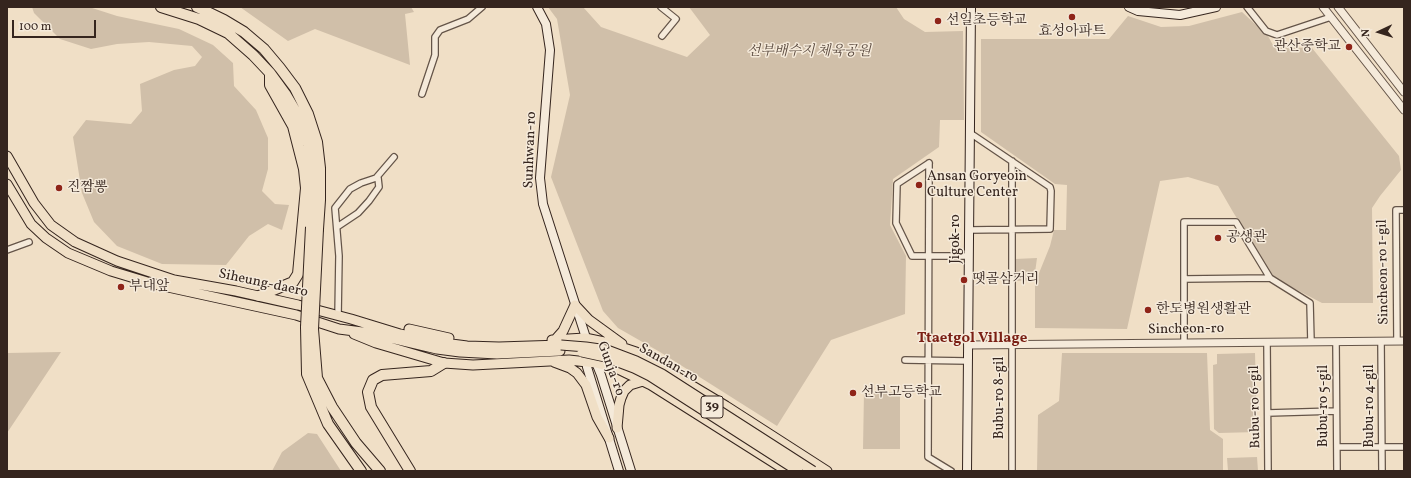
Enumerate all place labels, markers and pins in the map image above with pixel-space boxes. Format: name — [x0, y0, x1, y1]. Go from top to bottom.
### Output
marker: 효성아파트 — [1067, 12, 1077, 22]
place label: 선일초등학교 — [946, 13, 1027, 29]
marker: 선일초등학교 — [933, 16, 943, 26]
place label: 효성아파트 — [1038, 24, 1106, 40]
place label: 관산중학교 — [1273, 39, 1341, 55]
marker: 관산중학교 — [1344, 42, 1354, 52]
place label: Ansan Goryeoin Culture Center — [927, 169, 1027, 202]
place label: 진짬뽕 — [67, 180, 108, 196]
marker: Ansan Goryeoin Culture Center — [914, 180, 924, 190]
marker: 진짬뽕 — [54, 183, 64, 193]
place label: 공생관 — [1226, 230, 1267, 246]
marker: 공생관 — [1213, 233, 1223, 243]
place label: 땟골삼거리 — [972, 272, 1040, 288]
marker: 땟골삼거리 — [959, 275, 969, 285]
place label: 부대앞 — [129, 279, 170, 295]
marker: 부대앞 — [116, 282, 126, 292]
place label: 한도병원생활관 — [1156, 302, 1251, 318]
marker: 한도병원생활관 — [1143, 305, 1153, 315]
place label: 선부고등학교 — [861, 385, 942, 401]
marker: 선부고등학교 — [848, 388, 858, 398]

